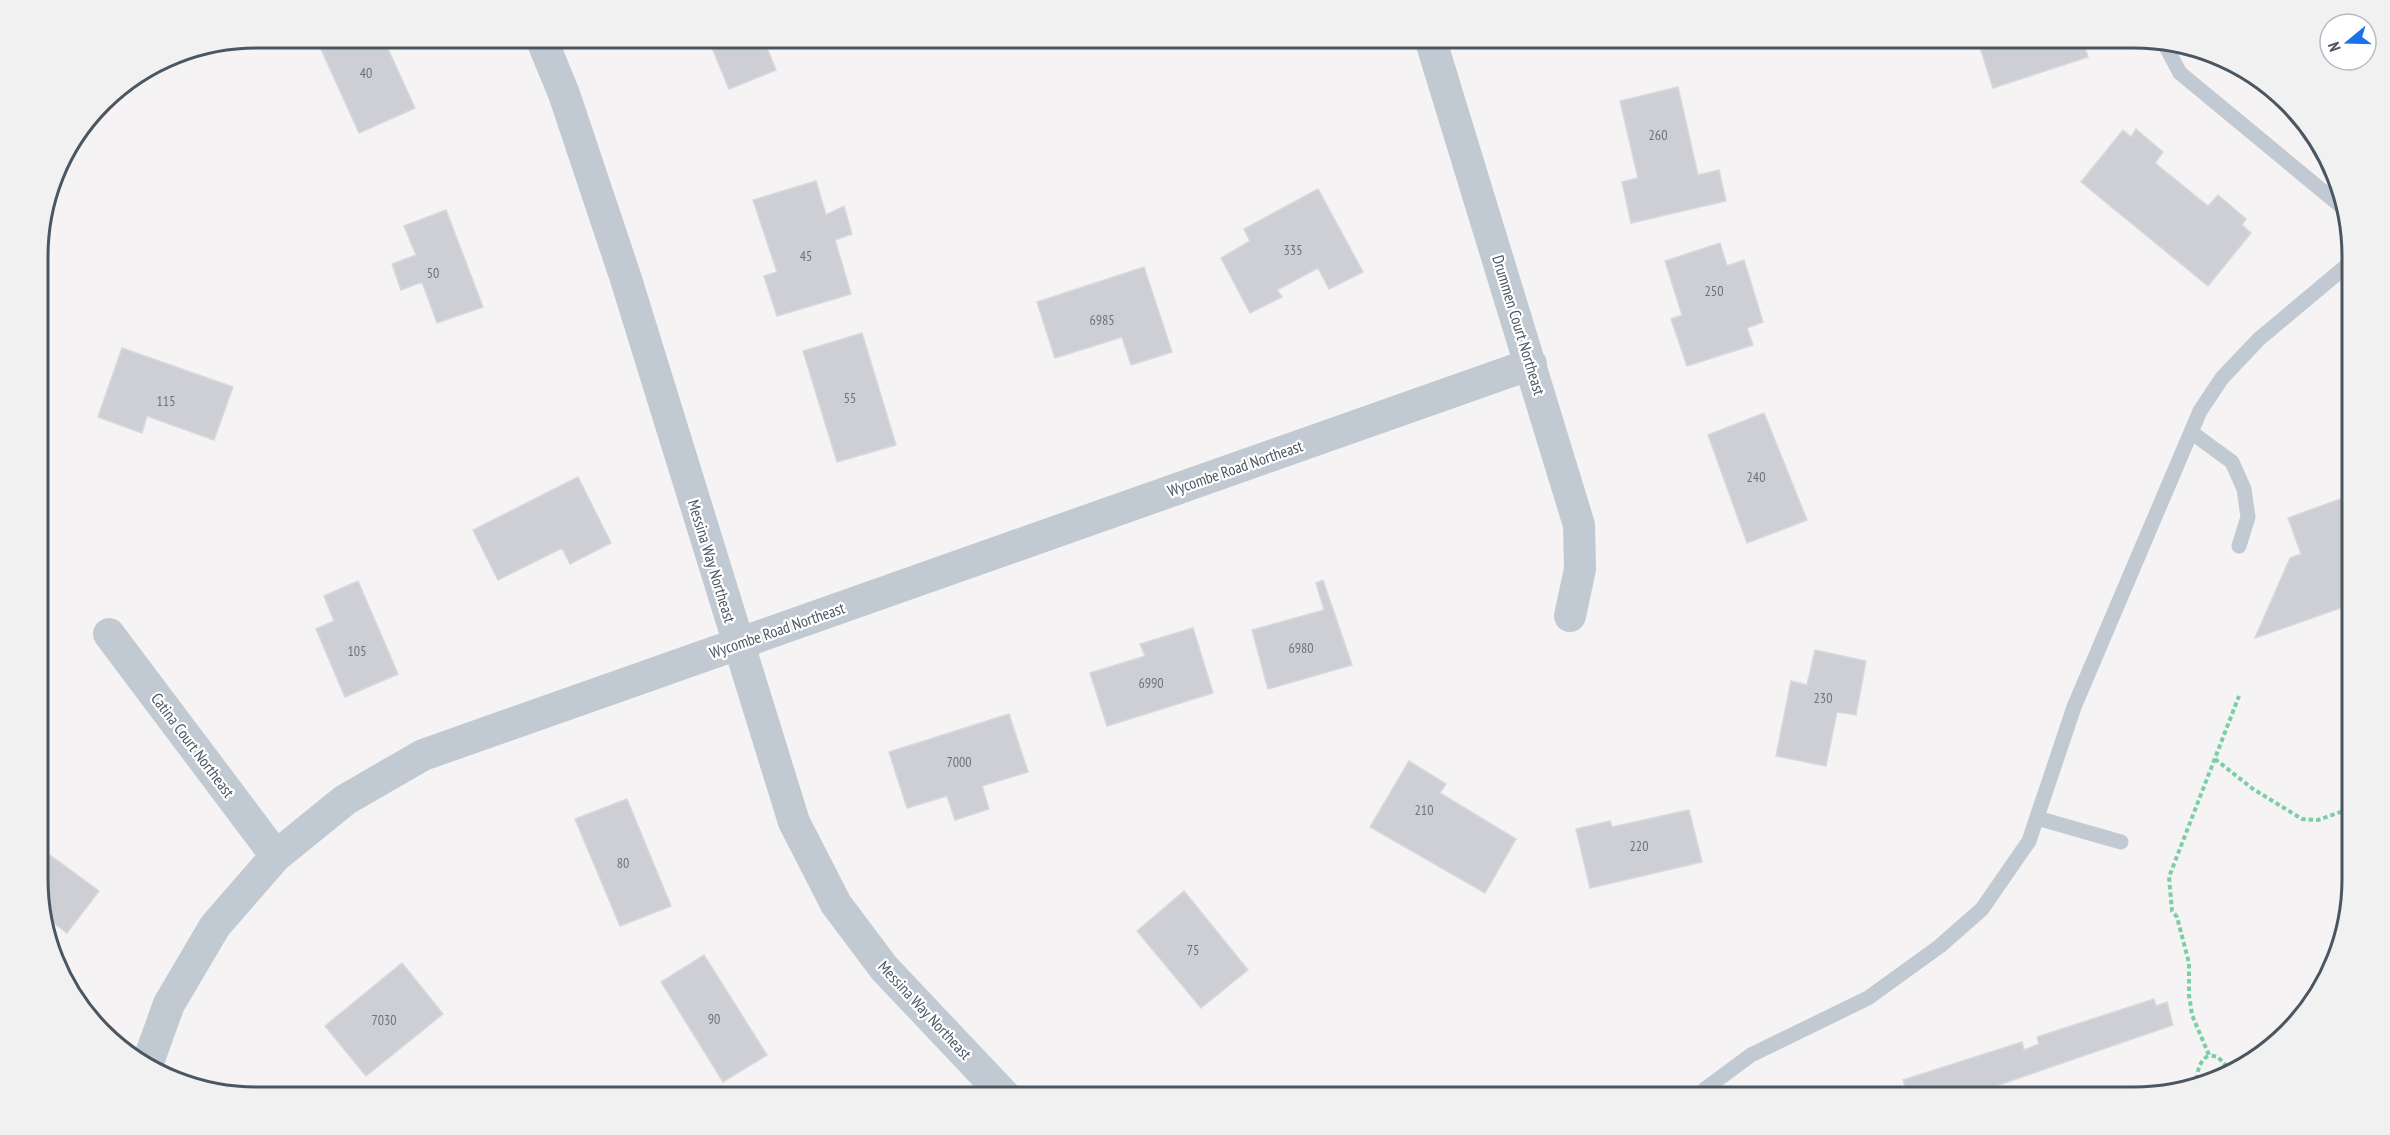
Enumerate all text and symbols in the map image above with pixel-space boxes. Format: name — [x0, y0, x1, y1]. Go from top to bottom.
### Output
north arrow — [2318, 12, 2378, 72]
text: N — [2323, 40, 2345, 54]
house number: 40 — [360, 64, 372, 82]
house number: 260 — [1649, 126, 1667, 144]
house number: 335 — [1284, 241, 1302, 259]
house number: 45 — [800, 247, 812, 265]
street label: Drummen Court Northeast — [1488, 253, 1550, 398]
house number: 50 — [427, 264, 439, 282]
house number: 250 — [1705, 282, 1723, 300]
house number: 6985 — [1089, 311, 1115, 329]
house number: 55 — [844, 389, 856, 407]
house number: 115 — [157, 392, 175, 410]
street label: Wycombe Road Northeast — [1165, 435, 1306, 500]
house number: 240 — [1747, 468, 1765, 486]
street label: Messina Way Northeast — [684, 497, 740, 626]
street label: Wycombe Road Northeast — [707, 597, 848, 662]
house number: 6980 — [1288, 639, 1314, 657]
house number: 105 — [348, 642, 366, 660]
house number: 6990 — [1138, 674, 1164, 692]
street label: Catina Court Northeast — [147, 689, 239, 802]
house number: 230 — [1814, 689, 1832, 707]
house number: 7000 — [946, 753, 972, 771]
house number: 210 — [1415, 801, 1433, 819]
house number: 220 — [1630, 837, 1648, 855]
house number: 80 — [617, 854, 629, 872]
house number: 75 — [1187, 941, 1199, 959]
street label: Messina Way Northeast — [874, 956, 976, 1064]
house number: 90 — [708, 1010, 720, 1028]
house number: 7030 — [371, 1011, 397, 1029]

